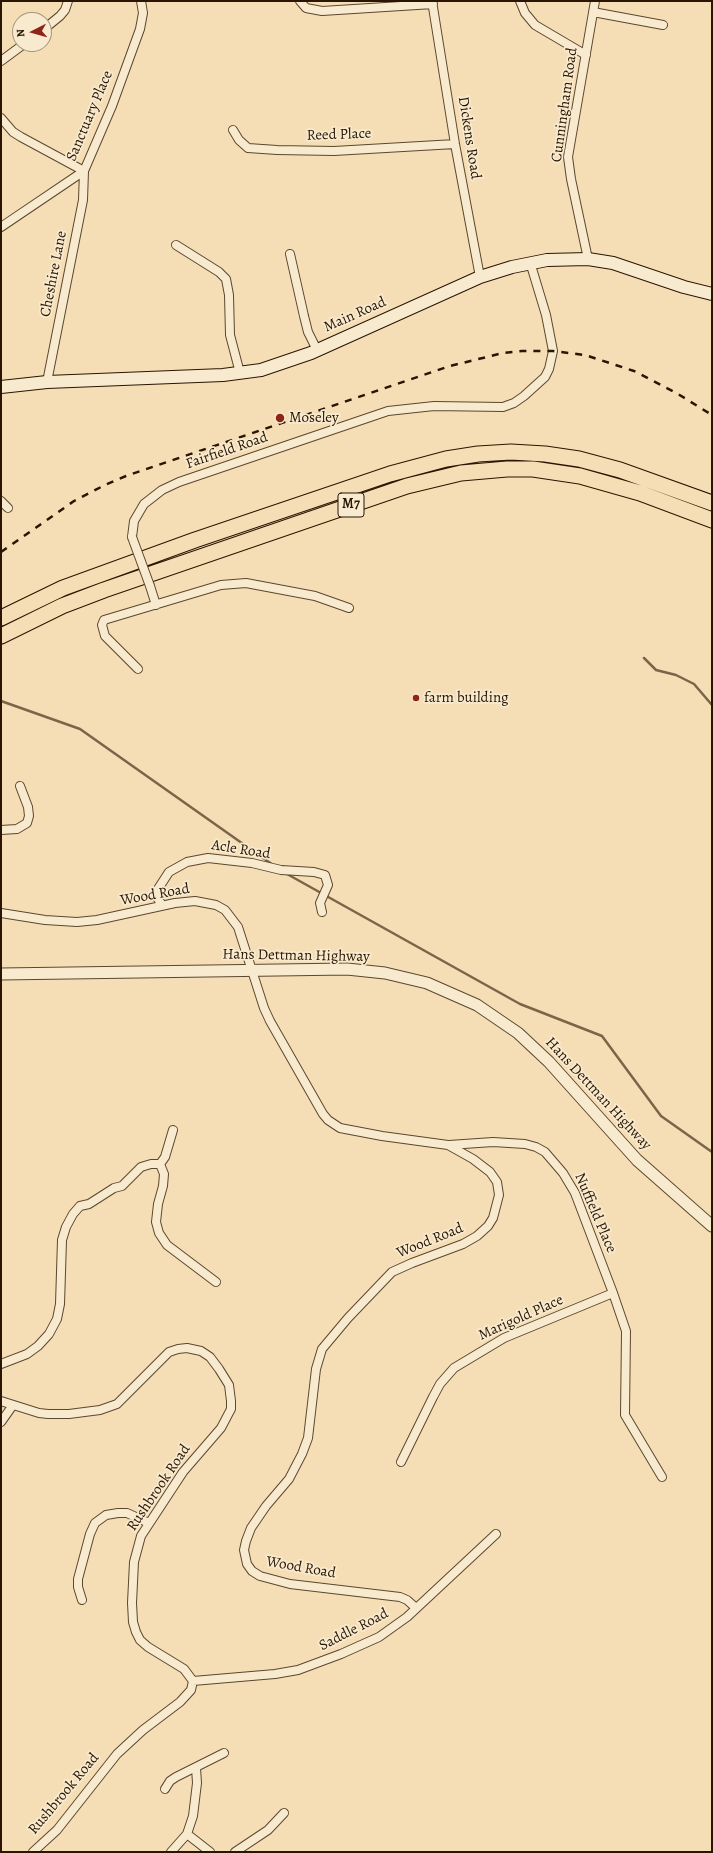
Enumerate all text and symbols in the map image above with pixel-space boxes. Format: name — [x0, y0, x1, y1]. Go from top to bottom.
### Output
north arrow — [12, 12, 52, 52]
text: N — [13, 28, 28, 38]
street label: Cunningham Road — [548, 47, 582, 163]
street label: Sanctuary Place — [63, 68, 117, 164]
street label: Dickens Road — [454, 95, 484, 181]
street label: Reed Place — [306, 125, 372, 145]
street label: Cheshire Lane — [37, 229, 71, 319]
street label: Main Road — [321, 293, 389, 337]
place label: Moseley — [289, 409, 339, 427]
marker: Moseley — [274, 412, 286, 424]
street label: Fairfield Road — [184, 429, 270, 473]
road number: M7 — [338, 493, 364, 517]
place label: farm building — [424, 689, 509, 707]
marker: farm building — [411, 693, 421, 703]
street label: Acle Road — [210, 836, 272, 864]
street label: Wood Road — [119, 880, 191, 910]
street label: Hans Dettman Highway — [222, 946, 370, 966]
street label: Hans Dettman Highway — [541, 1034, 655, 1154]
street label: Nuffield Place — [570, 1170, 620, 1256]
street label: Wood Road — [394, 1220, 466, 1262]
street label: Marigold Place — [476, 1291, 566, 1345]
street label: Rushbrook Road — [123, 1441, 195, 1535]
street label: Wood Road — [265, 1553, 337, 1583]
street label: Saddle Road — [316, 1605, 392, 1655]
street label: Rushbrook Road — [25, 1750, 103, 1838]

